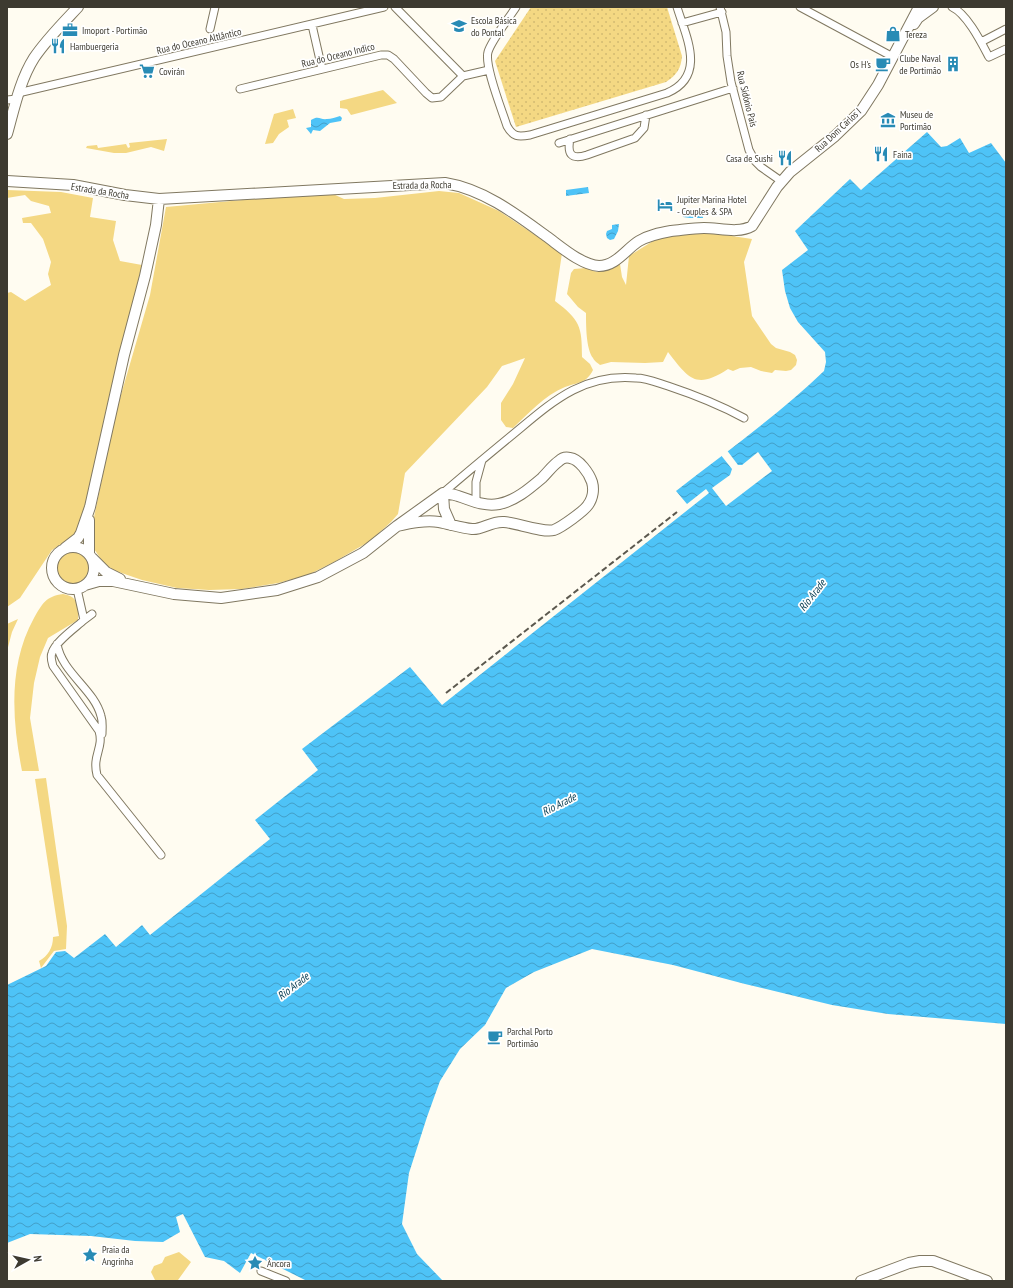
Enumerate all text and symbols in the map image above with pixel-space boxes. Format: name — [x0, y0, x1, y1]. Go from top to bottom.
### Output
place label: Escola Básica do Pontal — [471, 14, 517, 39]
school or university icon: Escola Básica do Pontal — [450, 17, 468, 35]
office icon: Imoport - Portimão — [61, 21, 79, 39]
place label: Imoport - Portimão — [82, 24, 147, 37]
street label: Rua do Oceano Altlântico — [155, 25, 243, 57]
shop icon: Tereza — [884, 25, 902, 43]
place label: Tereza — [905, 28, 927, 41]
restaurant icon: Hambuergeria — [49, 37, 67, 55]
place label: Hambuergeria — [70, 40, 119, 53]
street label: Rua do Oceano Indico — [300, 40, 376, 70]
place label: Clube Naval de Portimão — [899, 52, 942, 77]
cafe icon: Os H's — [874, 55, 892, 73]
building icon: Clube Naval de Portimão — [944, 55, 962, 73]
place label: Os H's — [850, 58, 872, 71]
supermarket icon: Covirán — [138, 62, 156, 80]
place label: Covirán — [159, 65, 185, 78]
street label: Rua Sidónio Pais — [734, 70, 760, 129]
street label: Rua Dom Carlos I — [812, 105, 864, 155]
place label: Museu de Portimão — [900, 108, 933, 133]
museum icon: Museu de Portimão — [879, 111, 897, 129]
restaurant icon: Faina — [872, 145, 890, 163]
place label: Faina — [893, 148, 912, 161]
restaurant icon: Casa de Sushi — [776, 149, 794, 167]
place label: Casa de Sushi — [726, 152, 773, 165]
street label: Estrada da Rocha — [393, 178, 451, 192]
street label: Estrada da Rocha — [70, 180, 130, 202]
place label: Jupiter Marina Hotel - Couples & SPA — [676, 193, 747, 218]
hotel icon: Jupiter Marina Hotel - Couples & SPA — [656, 196, 674, 214]
water label: Rio Arade — [795, 575, 830, 614]
water label: Rio Arade — [540, 789, 580, 818]
water label: Rio Arade — [274, 968, 313, 1003]
place label: Parchal Porto Portimão — [507, 1025, 553, 1050]
cafe icon: Parchal Porto Portimão — [486, 1028, 504, 1046]
north arrow — [8, 1240, 48, 1280]
place label: Praia da Angrinha — [102, 1243, 133, 1268]
place icon: Praia da Angrinha — [81, 1246, 99, 1264]
place icon: Âncora — [246, 1254, 264, 1272]
text: N — [31, 1255, 45, 1263]
place label: Âncora — [267, 1257, 291, 1270]

